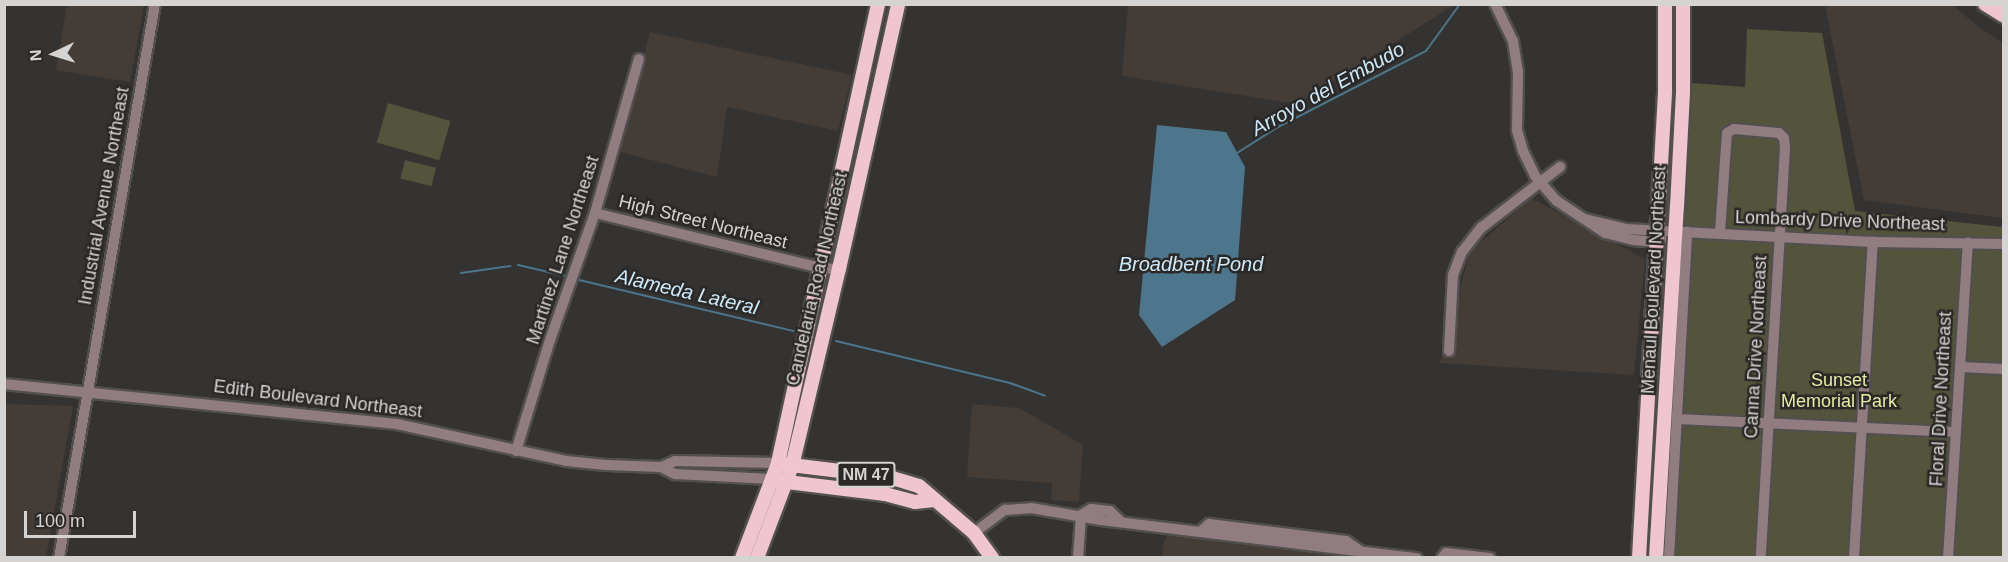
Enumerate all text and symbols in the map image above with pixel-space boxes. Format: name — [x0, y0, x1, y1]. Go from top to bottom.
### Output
north arrow — [24, 24, 84, 84]
water label: Arroyo del Embudo — [1247, 37, 1409, 141]
text: N — [27, 49, 44, 62]
street label: Industrial Avenue Northeast — [74, 85, 134, 307]
street label: Martinez Lane Northeast — [522, 153, 604, 347]
street label: Menaul Boulevard Northeast — [1637, 166, 1671, 394]
street label: Candelaria Road Northeast — [782, 170, 852, 388]
street label: High Street Northeast — [616, 191, 790, 253]
street label: Lombardy Drive Northeast — [1735, 207, 1945, 235]
water label: Broadbent Pond — [1119, 252, 1263, 276]
street label: Canna Drive Northeast — [1740, 255, 1772, 439]
water label: Alameda Lateral — [613, 264, 761, 320]
street label: Floral Drive Northeast — [1926, 311, 1956, 487]
park label: Sunset Memorial Park — [1781, 370, 1897, 412]
street label: Edith Boulevard Northeast — [212, 375, 424, 423]
road number: NM 47 — [836, 462, 896, 488]
scale bar — [27, 499, 140, 537]
text: 100 m — [35, 511, 85, 531]

